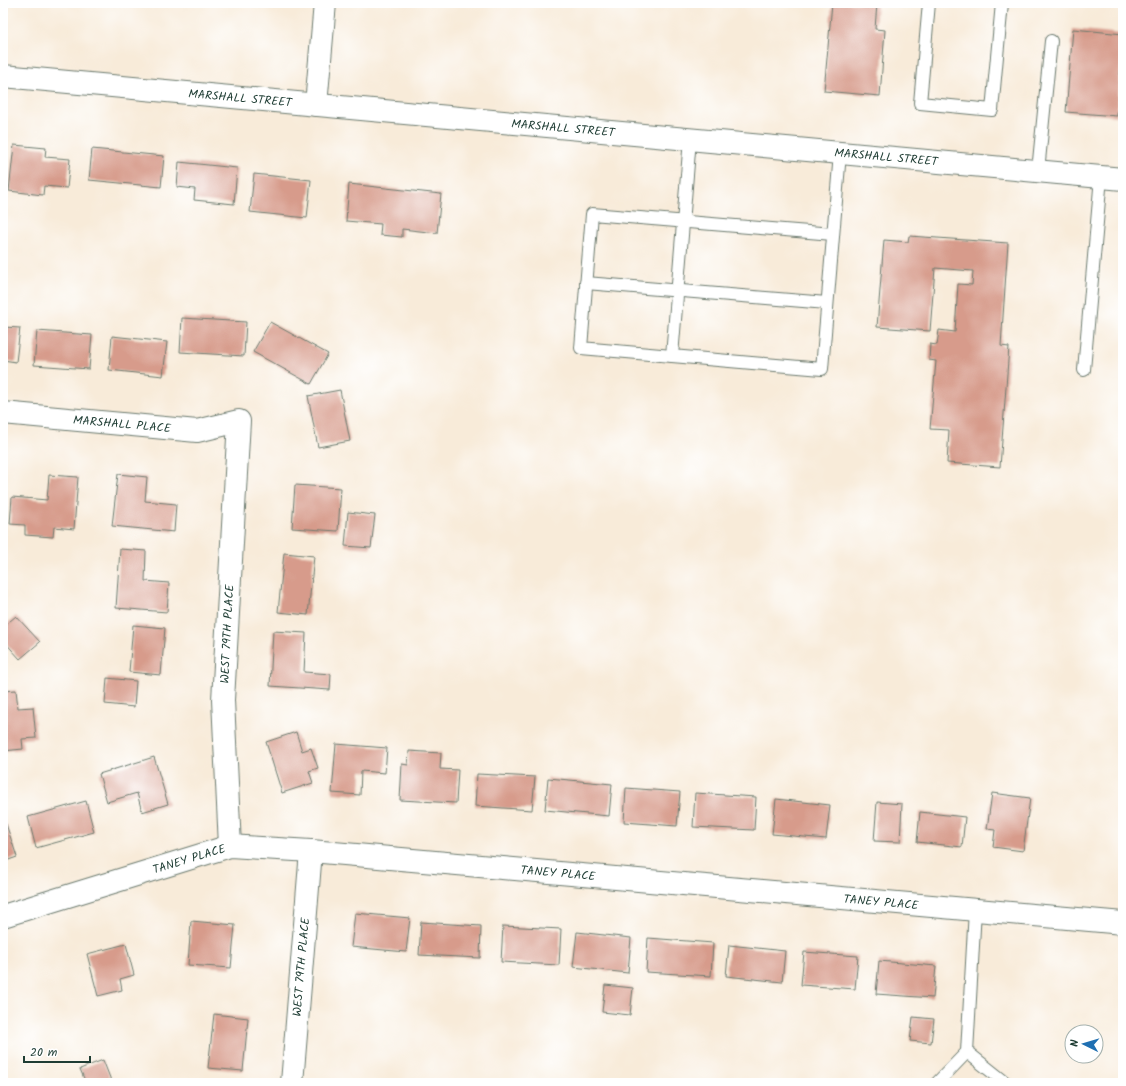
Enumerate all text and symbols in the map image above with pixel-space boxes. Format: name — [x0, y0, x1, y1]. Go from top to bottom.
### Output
street label: MARSHALL STREET — [187, 85, 294, 113]
street label: MARSHALL STREET — [510, 115, 617, 143]
street label: MARSHALL STREET — [833, 144, 940, 172]
street label: MARSHALL PLACE — [72, 411, 173, 438]
street label: WEST 79TH PLACE — [215, 583, 240, 684]
street label: TANEY PLACE — [150, 839, 229, 880]
street label: TANEY PLACE — [520, 861, 597, 886]
street label: TANEY PLACE — [843, 890, 920, 915]
street label: WEST 79TH PLACE — [288, 916, 315, 1017]
north arrow — [1064, 1024, 1104, 1064]
scale bar — [24, 1038, 90, 1064]
text: N — [1066, 1039, 1084, 1047]
text: 20 m — [30, 1043, 58, 1062]

